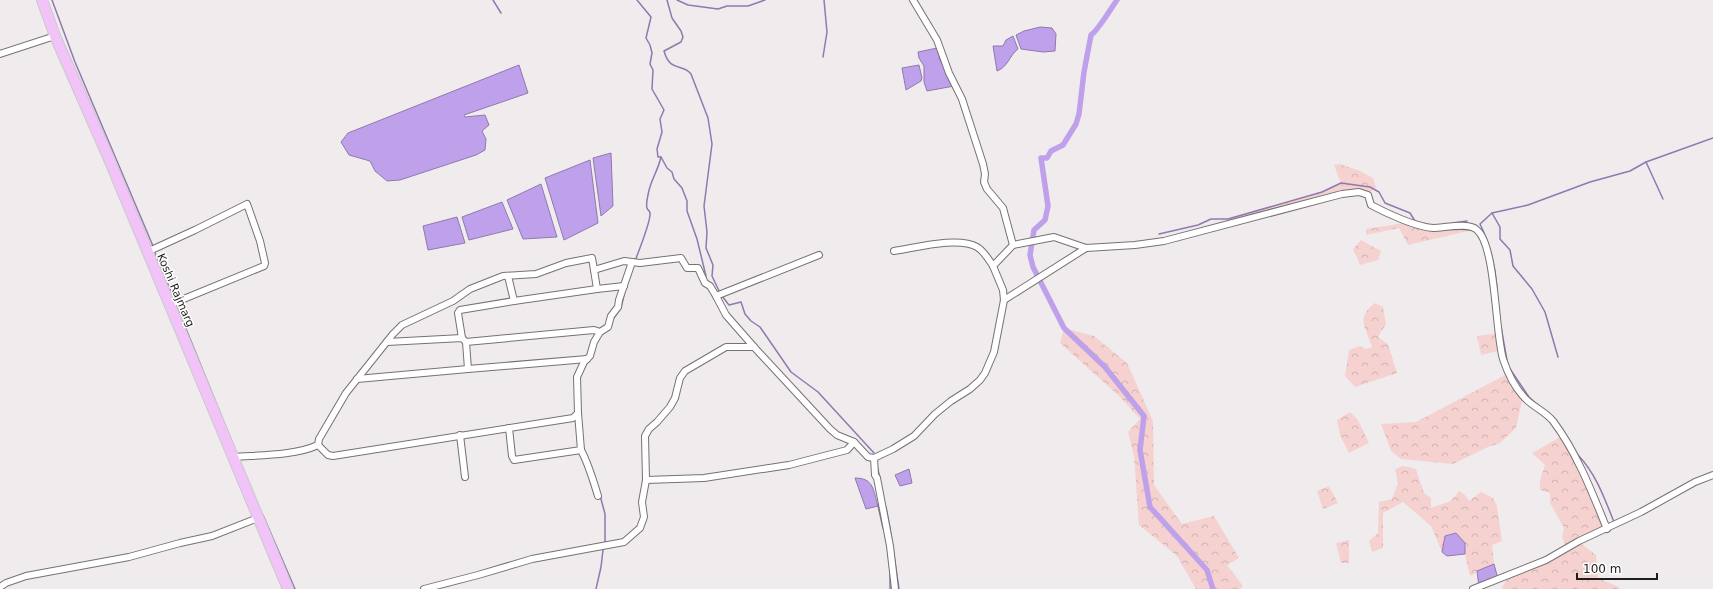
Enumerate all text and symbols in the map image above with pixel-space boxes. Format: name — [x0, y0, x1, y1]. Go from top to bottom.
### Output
street label: Koshi Rajmarg — [154, 251, 197, 329]
scale bar — [1577, 555, 1657, 581]
text: 100 m — [1583, 562, 1621, 576]

